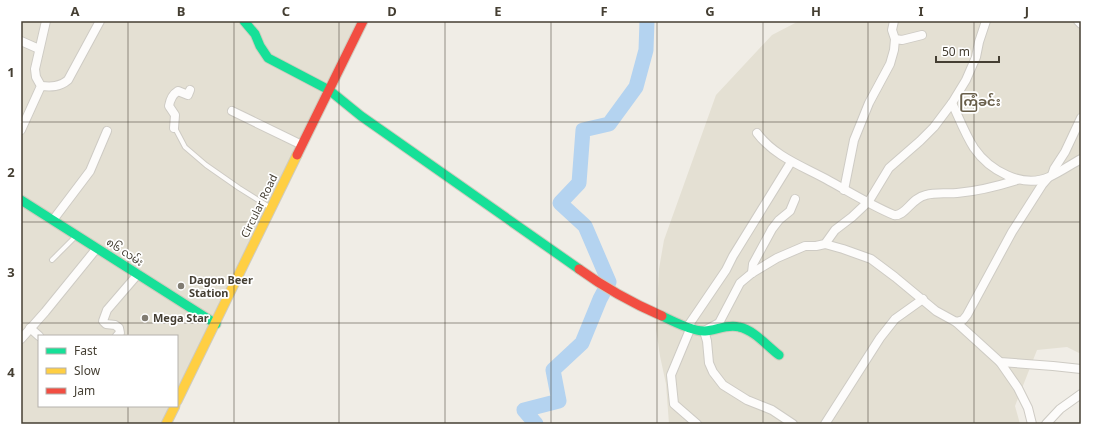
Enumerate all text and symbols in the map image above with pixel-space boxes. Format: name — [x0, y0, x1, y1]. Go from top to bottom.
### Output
text: A — [71, 2, 80, 20]
text: B — [177, 2, 185, 20]
text: C — [282, 2, 290, 20]
text: D — [387, 2, 397, 20]
text: E — [494, 2, 502, 20]
text: F — [600, 2, 608, 20]
text: G — [705, 2, 715, 20]
text: H — [811, 2, 821, 20]
text: I — [918, 2, 924, 20]
text: J — [1024, 2, 1029, 20]
scale bar — [936, 38, 999, 64]
text: 50 m — [942, 43, 970, 60]
text: 1 — [7, 63, 15, 81]
district label: ကြံခင်း — [959, 92, 1001, 112]
text: 2 — [7, 163, 15, 181]
street label: Circular Road — [237, 171, 280, 240]
street label: ၈၆ လမ်း — [104, 234, 147, 269]
text: 3 — [7, 263, 15, 281]
place label: Dagon Beer Station — [189, 272, 253, 300]
marker: Dagon Beer Station — [176, 281, 186, 291]
place label: Mega Star — [153, 310, 209, 325]
marker: Mega Star — [140, 313, 150, 323]
legend — [38, 335, 178, 407]
text: Fast — [74, 342, 98, 359]
text: Slow — [74, 362, 101, 379]
text: 4 — [7, 363, 15, 381]
text: Jam — [73, 382, 95, 399]

